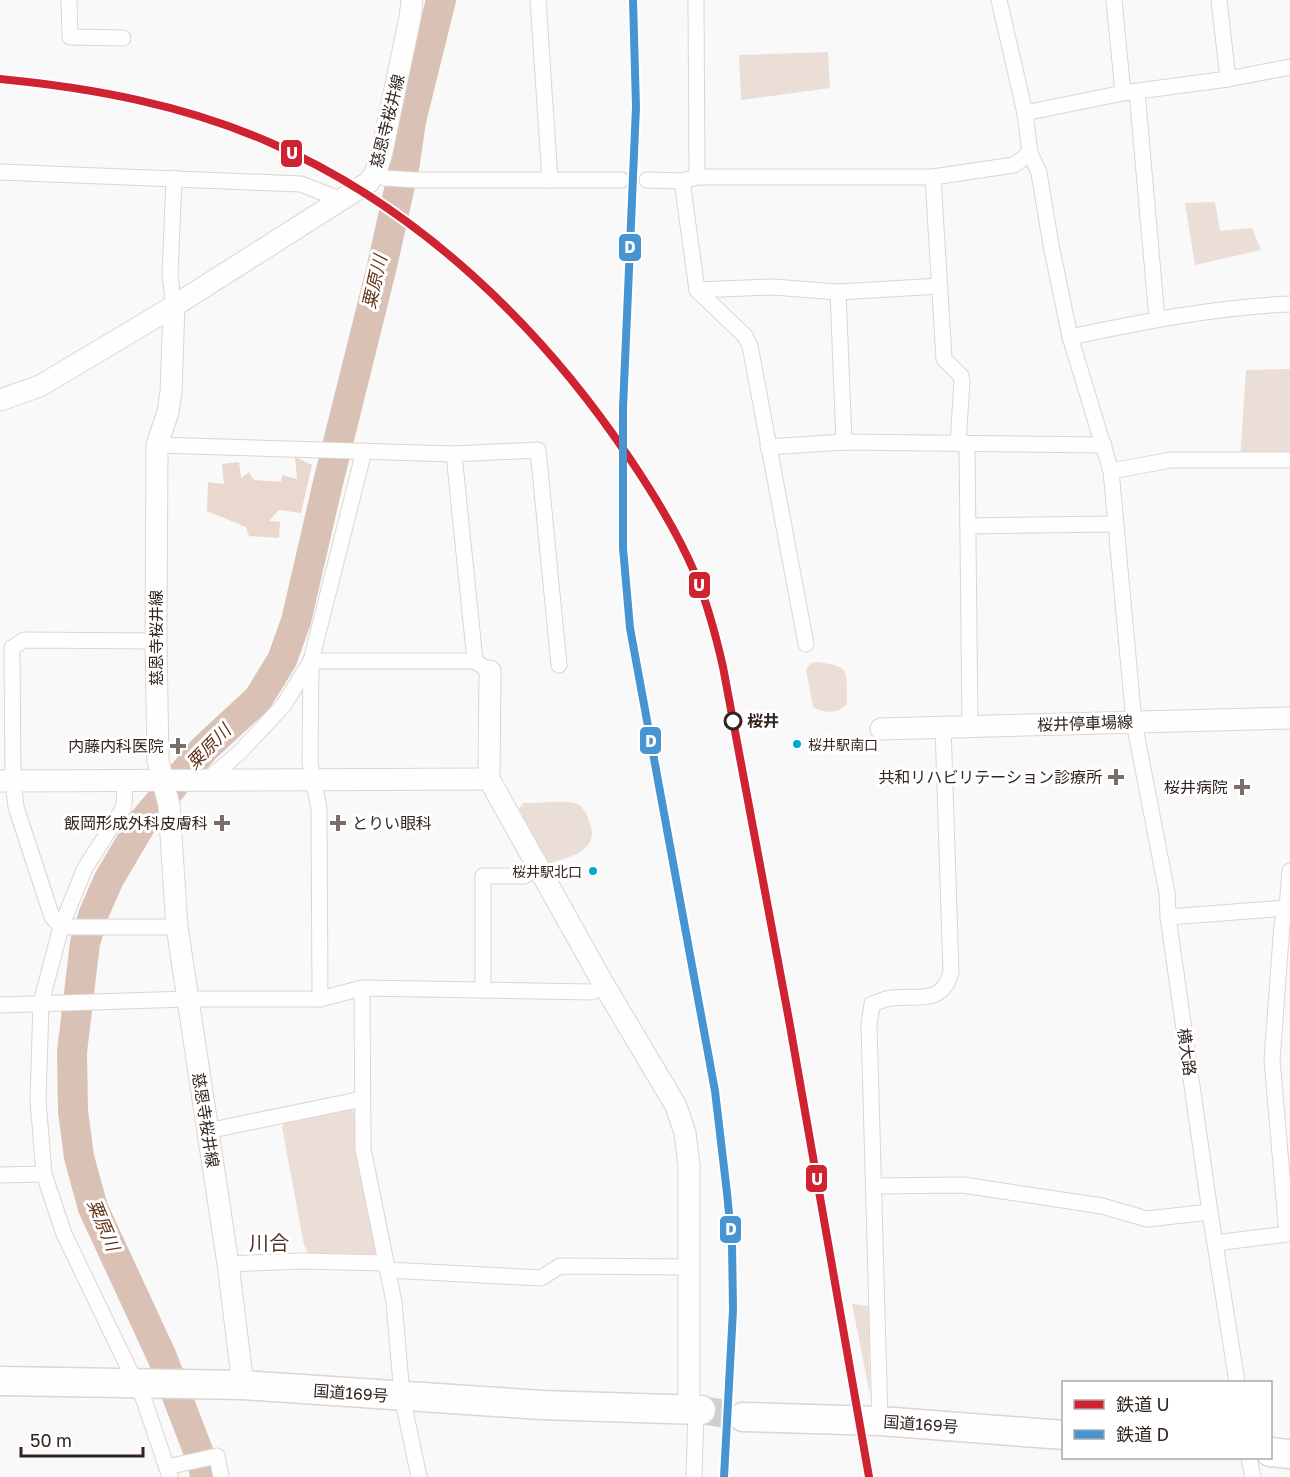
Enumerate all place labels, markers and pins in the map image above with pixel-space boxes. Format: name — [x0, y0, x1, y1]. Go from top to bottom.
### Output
place label: 桜井 — [747, 711, 779, 731]
marker: 桜井 — [724, 712, 742, 730]
place label: 内藤内科医院 — [68, 736, 164, 756]
place label: 桜井駅南口 — [808, 736, 878, 753]
marker: 内藤内科医院 — [169, 737, 187, 755]
marker: 桜井駅南口 — [791, 738, 803, 750]
place label: 共和リハビリテーション診療所 — [878, 767, 1102, 787]
marker: 共和リハビリテーション診療所 — [1107, 768, 1125, 786]
place label: 桜井病院 — [1164, 777, 1228, 797]
marker: 桜井病院 — [1233, 778, 1251, 796]
place label: 飯岡形成外科皮膚科 — [64, 813, 208, 833]
place label: とりい眼科 — [352, 813, 432, 833]
marker: 飯岡形成外科皮膚科 — [213, 814, 231, 832]
marker: とりい眼科 — [329, 814, 347, 832]
place label: 桜井駅北口 — [512, 863, 582, 880]
marker: 桜井駅北口 — [587, 865, 599, 877]

